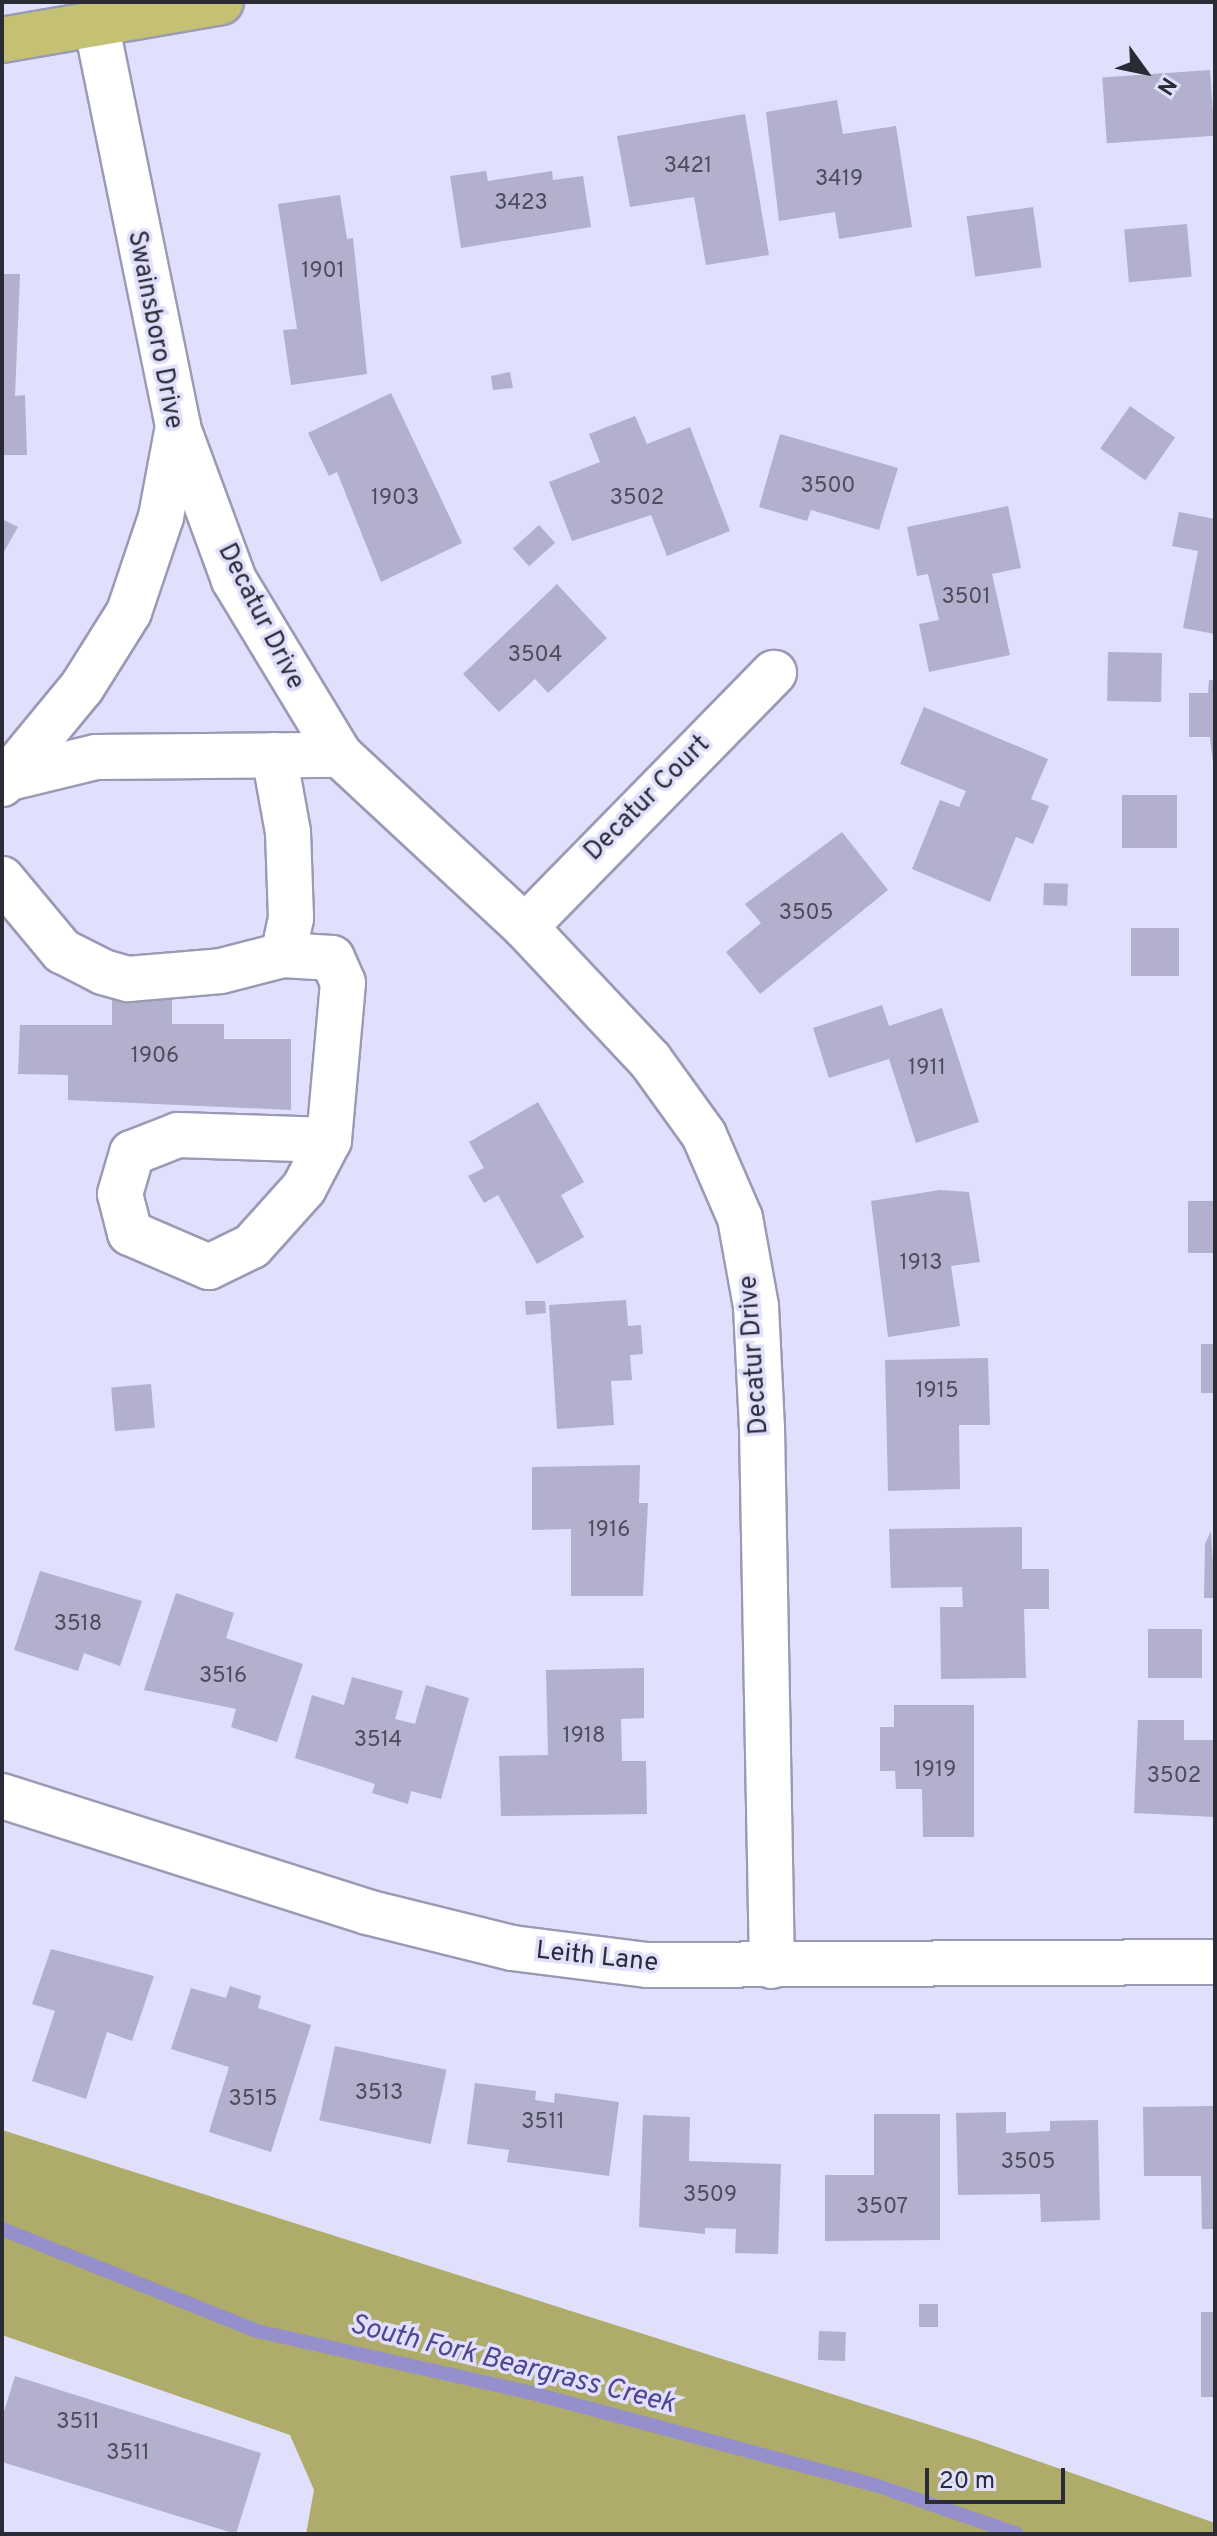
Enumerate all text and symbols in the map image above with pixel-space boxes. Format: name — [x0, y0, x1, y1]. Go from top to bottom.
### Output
north arrow — [1105, 32, 1185, 112]
text: N — [1150, 71, 1181, 99]
house number: 3421 — [664, 154, 712, 180]
house number: 3419 — [815, 167, 863, 193]
house number: 3423 — [494, 191, 548, 217]
street label: Swainsboro Drive — [119, 228, 189, 432]
house number: 1901 — [301, 259, 345, 285]
house number: 3500 — [801, 474, 855, 500]
house number: 1903 — [371, 486, 419, 512]
house number: 3502 — [610, 486, 664, 512]
street label: Decatur Drive — [210, 539, 310, 695]
house number: 3501 — [941, 585, 991, 611]
house number: 3504 — [508, 643, 562, 669]
street label: Decatur Court — [579, 730, 717, 868]
house number: 3505 — [779, 901, 833, 927]
house number: 1906 — [131, 1044, 179, 1070]
house number: 1911 — [908, 1056, 946, 1082]
house number: 1913 — [900, 1251, 942, 1277]
street label: Decatur Drive — [734, 1274, 776, 1436]
house number: 1915 — [915, 1379, 959, 1405]
house number: 1916 — [588, 1518, 630, 1544]
house number: 3518 — [54, 1612, 102, 1638]
house number: 3516 — [199, 1664, 247, 1690]
house number: 1918 — [563, 1724, 605, 1750]
house number: 3514 — [354, 1728, 402, 1754]
house number: 1919 — [914, 1758, 956, 1784]
house number: 3502 — [1147, 1764, 1201, 1790]
street label: Leith Lane — [534, 1936, 660, 1980]
house number: 3513 — [355, 2081, 403, 2107]
house number: 3515 — [229, 2087, 277, 2113]
house number: 3511 — [521, 2110, 565, 2136]
house number: 3505 — [1001, 2150, 1055, 2176]
house number: 3509 — [683, 2183, 737, 2209]
house number: 3507 — [856, 2195, 908, 2221]
water label: South Fork Beargrass Creek — [346, 2308, 678, 2422]
house number: 3511 — [56, 2410, 100, 2436]
house number: 3511 — [106, 2441, 150, 2467]
scale bar — [929, 2452, 1069, 2502]
text: 20 m — [939, 2467, 995, 2497]

